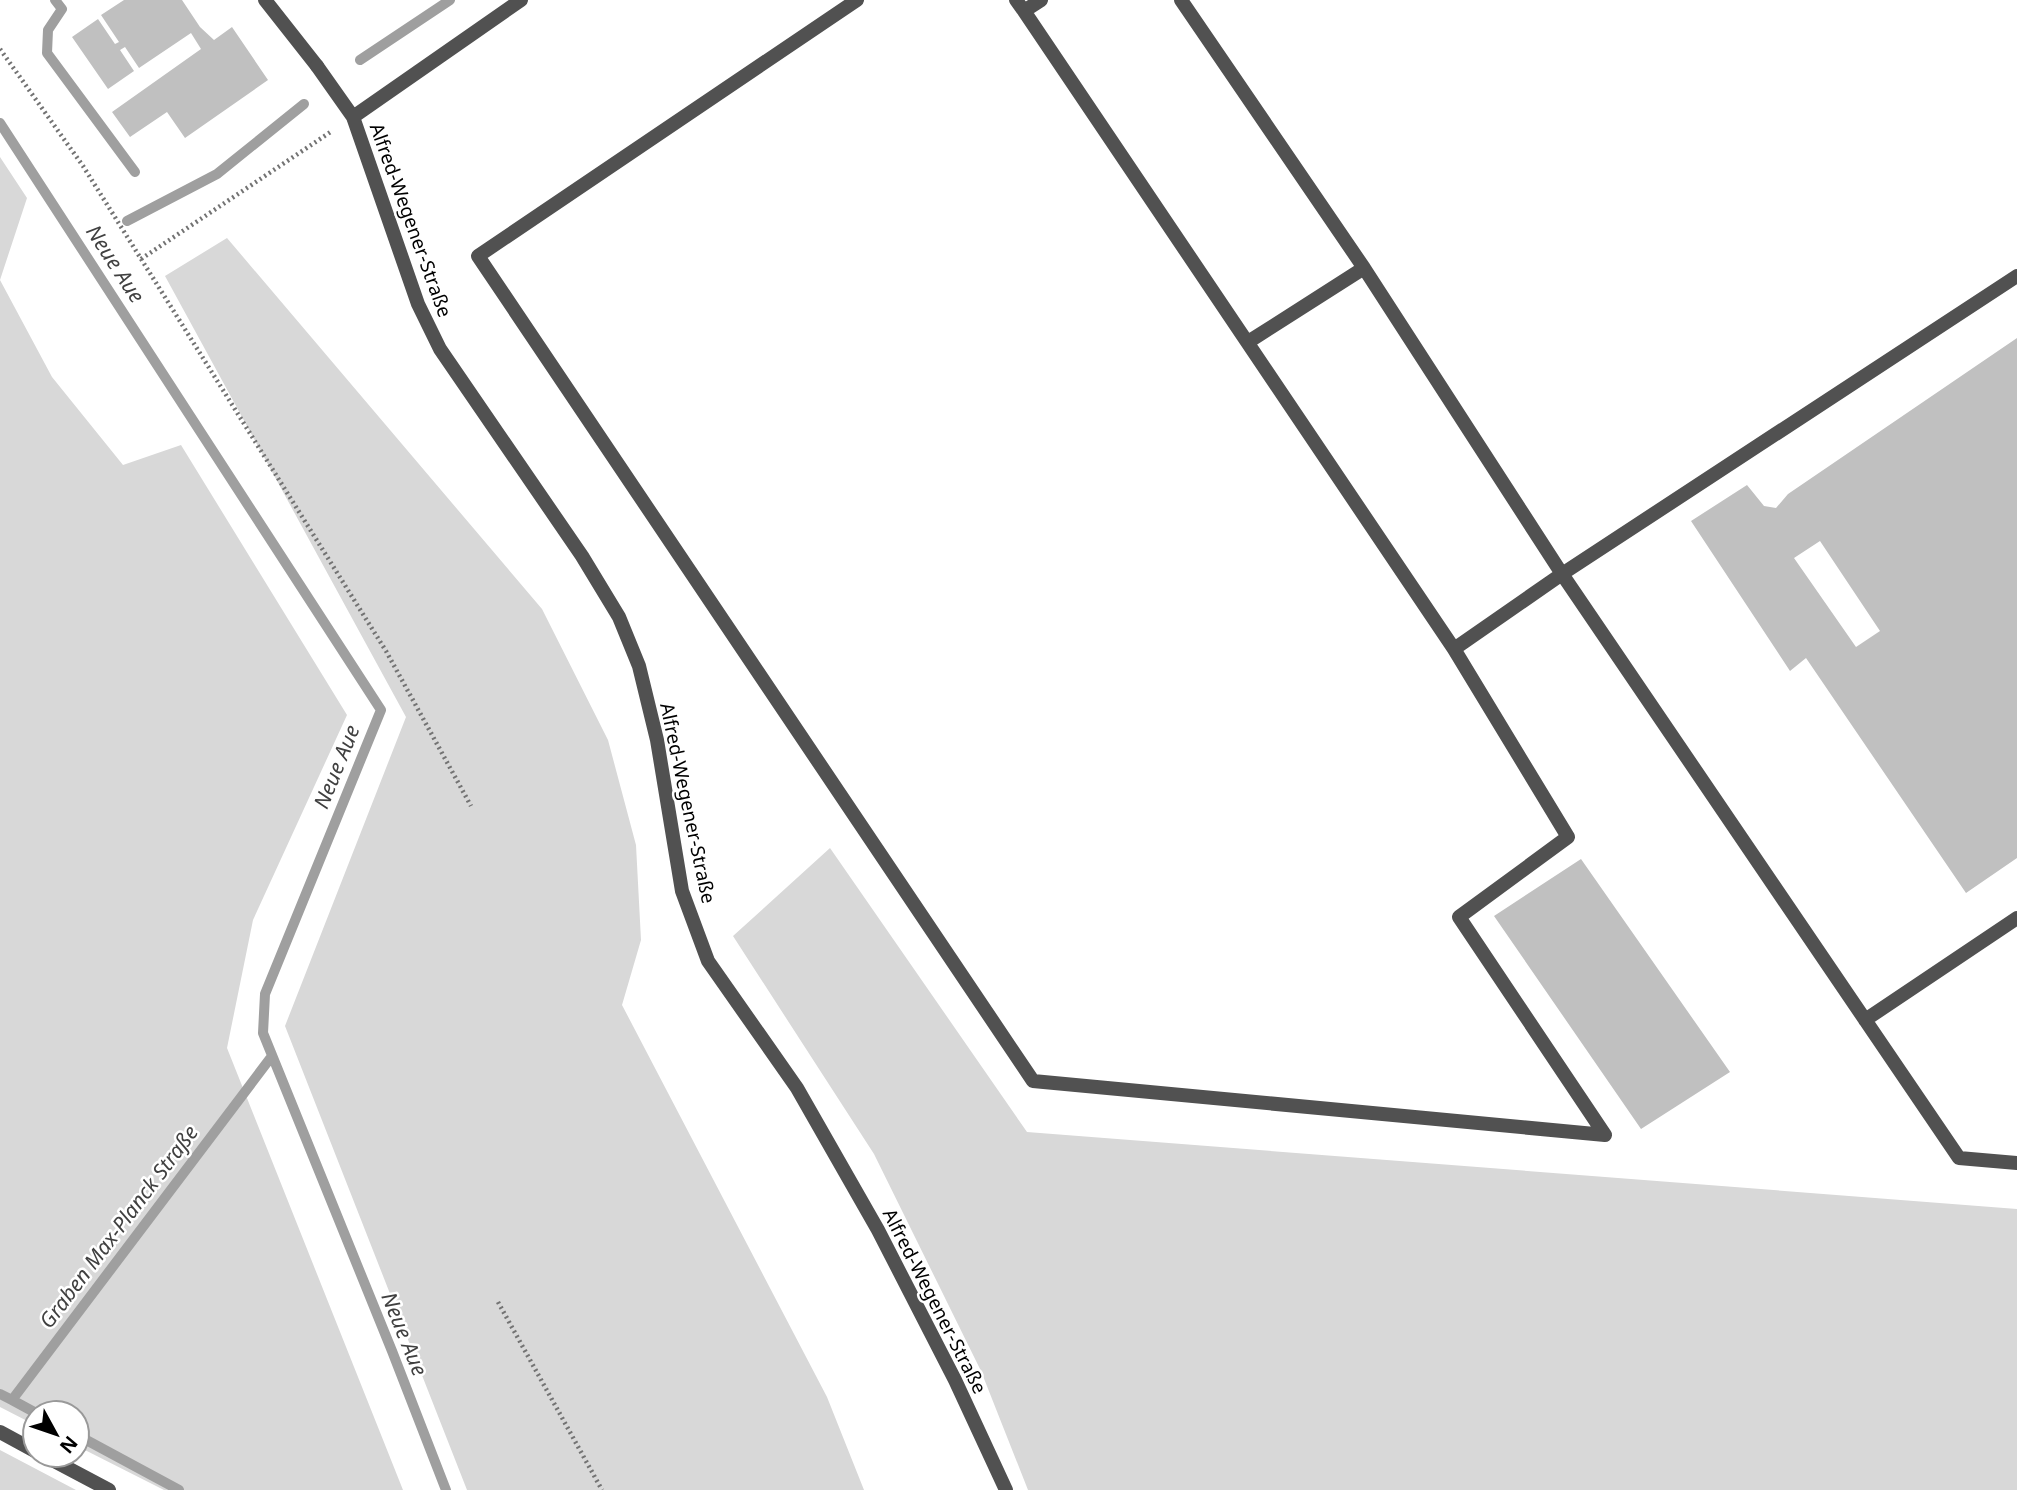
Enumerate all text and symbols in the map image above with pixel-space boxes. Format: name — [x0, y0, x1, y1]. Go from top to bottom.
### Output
street label: Alfred-Wegener-Straße — [364, 119, 458, 321]
water label: Neue Aue — [80, 219, 152, 308]
street label: Alfred-Wegener-Straße — [654, 700, 722, 906]
water label: Neue Aue — [307, 721, 366, 813]
water label: Graben Max-Planck Straße — [33, 1119, 204, 1334]
street label: Alfred-Wegener-Straße — [877, 1204, 993, 1398]
water label: Neue Aue — [375, 1288, 434, 1380]
north arrow — [21, 1399, 91, 1469]
text: N — [54, 1431, 84, 1459]

